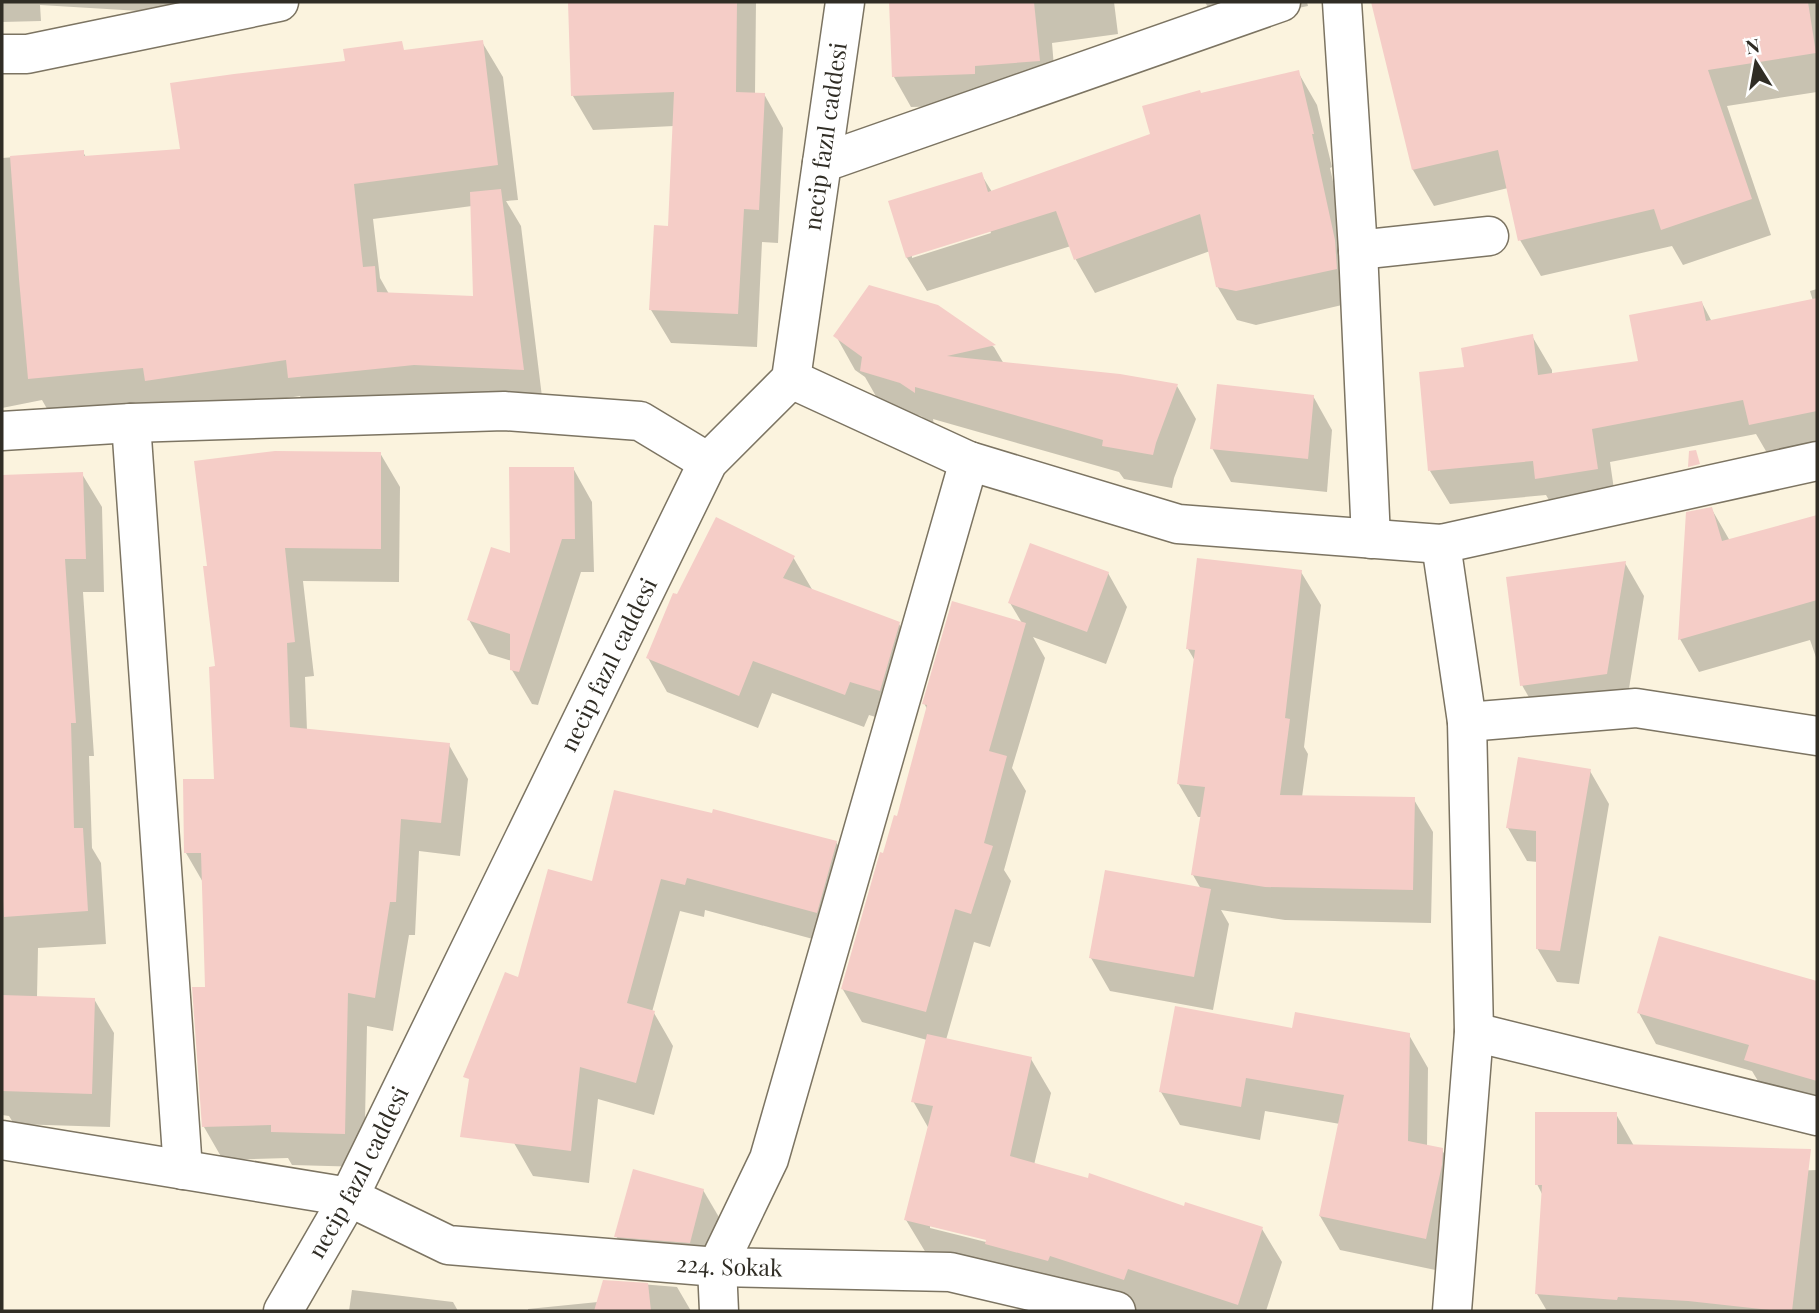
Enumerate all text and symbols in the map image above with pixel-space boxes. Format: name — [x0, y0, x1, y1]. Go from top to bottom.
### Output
north arrow — [1721, 28, 1791, 98]
text: N — [1743, 31, 1762, 59]
street label: necip fazıl caddesi — [795, 40, 853, 232]
street label: necip fazıl caddesi — [552, 572, 663, 756]
street label: necip fazıl caddesi — [300, 1081, 415, 1263]
street label: 224. Sokak — [675, 1247, 783, 1282]

